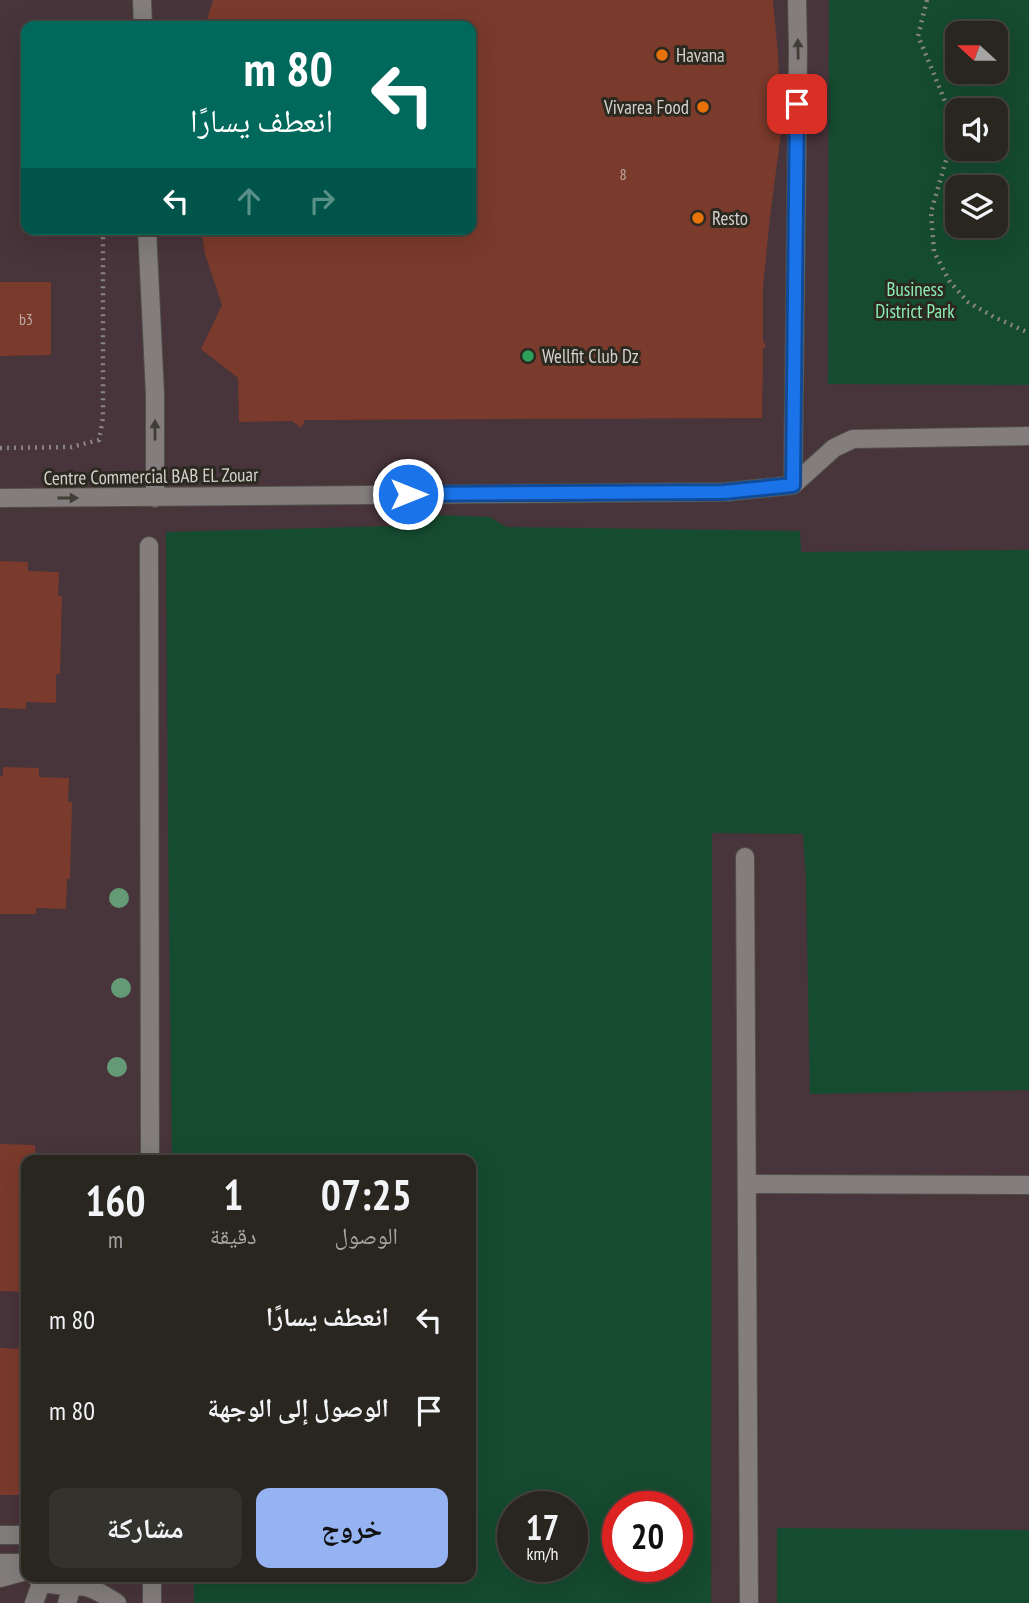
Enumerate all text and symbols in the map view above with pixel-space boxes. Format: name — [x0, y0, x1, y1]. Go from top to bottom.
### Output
north arrow — [945, 21, 1008, 84]
map controls — [945, 21, 1008, 238]
text: 80 m — [244, 36, 333, 100]
one-way arrow — [792, 38, 804, 60]
place label: Havana — [676, 43, 725, 67]
marker: Havana — [654, 47, 670, 63]
icon: left — [357, 49, 448, 140]
pin — [767, 74, 827, 134]
icon: arrive — [778, 85, 816, 123]
place label: Vivarea Food — [603, 95, 689, 119]
button: sound — [945, 98, 1008, 161]
text: انعطف يسارًا — [190, 99, 333, 141]
marker: Vivarea Food — [695, 99, 711, 115]
house number: 8 — [619, 164, 627, 184]
button: layers — [945, 175, 1008, 238]
icon: left — [157, 182, 195, 220]
icon: ahead — [230, 182, 268, 220]
icon: right — [303, 182, 341, 220]
place label: Resto — [712, 206, 748, 230]
marker: Resto — [690, 210, 706, 226]
park label: Business District Park — [875, 277, 955, 323]
house number: b3 — [19, 309, 33, 329]
place label: Wellfit Club Dz — [542, 344, 639, 368]
marker: Wellfit Club Dz — [520, 348, 536, 364]
one-way arrow — [149, 419, 161, 441]
position arrow — [371, 457, 445, 531]
street label: Centre Commercial BAB EL Zouar — [43, 462, 259, 490]
one-way arrow — [57, 492, 79, 504]
text: 1 — [223, 1167, 243, 1222]
text: 07:25 — [321, 1167, 412, 1222]
text: 160 — [85, 1173, 146, 1228]
text: دقيقة — [210, 1221, 257, 1250]
text: الوصول — [334, 1221, 398, 1250]
text: m — [108, 1225, 123, 1254]
text: انعطف يسارًا — [266, 1300, 389, 1333]
icon: left — [410, 1301, 448, 1339]
text: 80 m — [49, 1303, 95, 1336]
text: الوصول إلى الوجهة — [207, 1391, 389, 1424]
icon: arrive — [410, 1392, 448, 1430]
text: 80 m — [49, 1394, 95, 1427]
button: مشاركة — [49, 1488, 242, 1568]
button: خروج — [256, 1488, 448, 1568]
speed limit sign: 20 — [602, 1491, 693, 1582]
text: 17 — [526, 1504, 559, 1550]
text: km/h — [527, 1542, 558, 1565]

